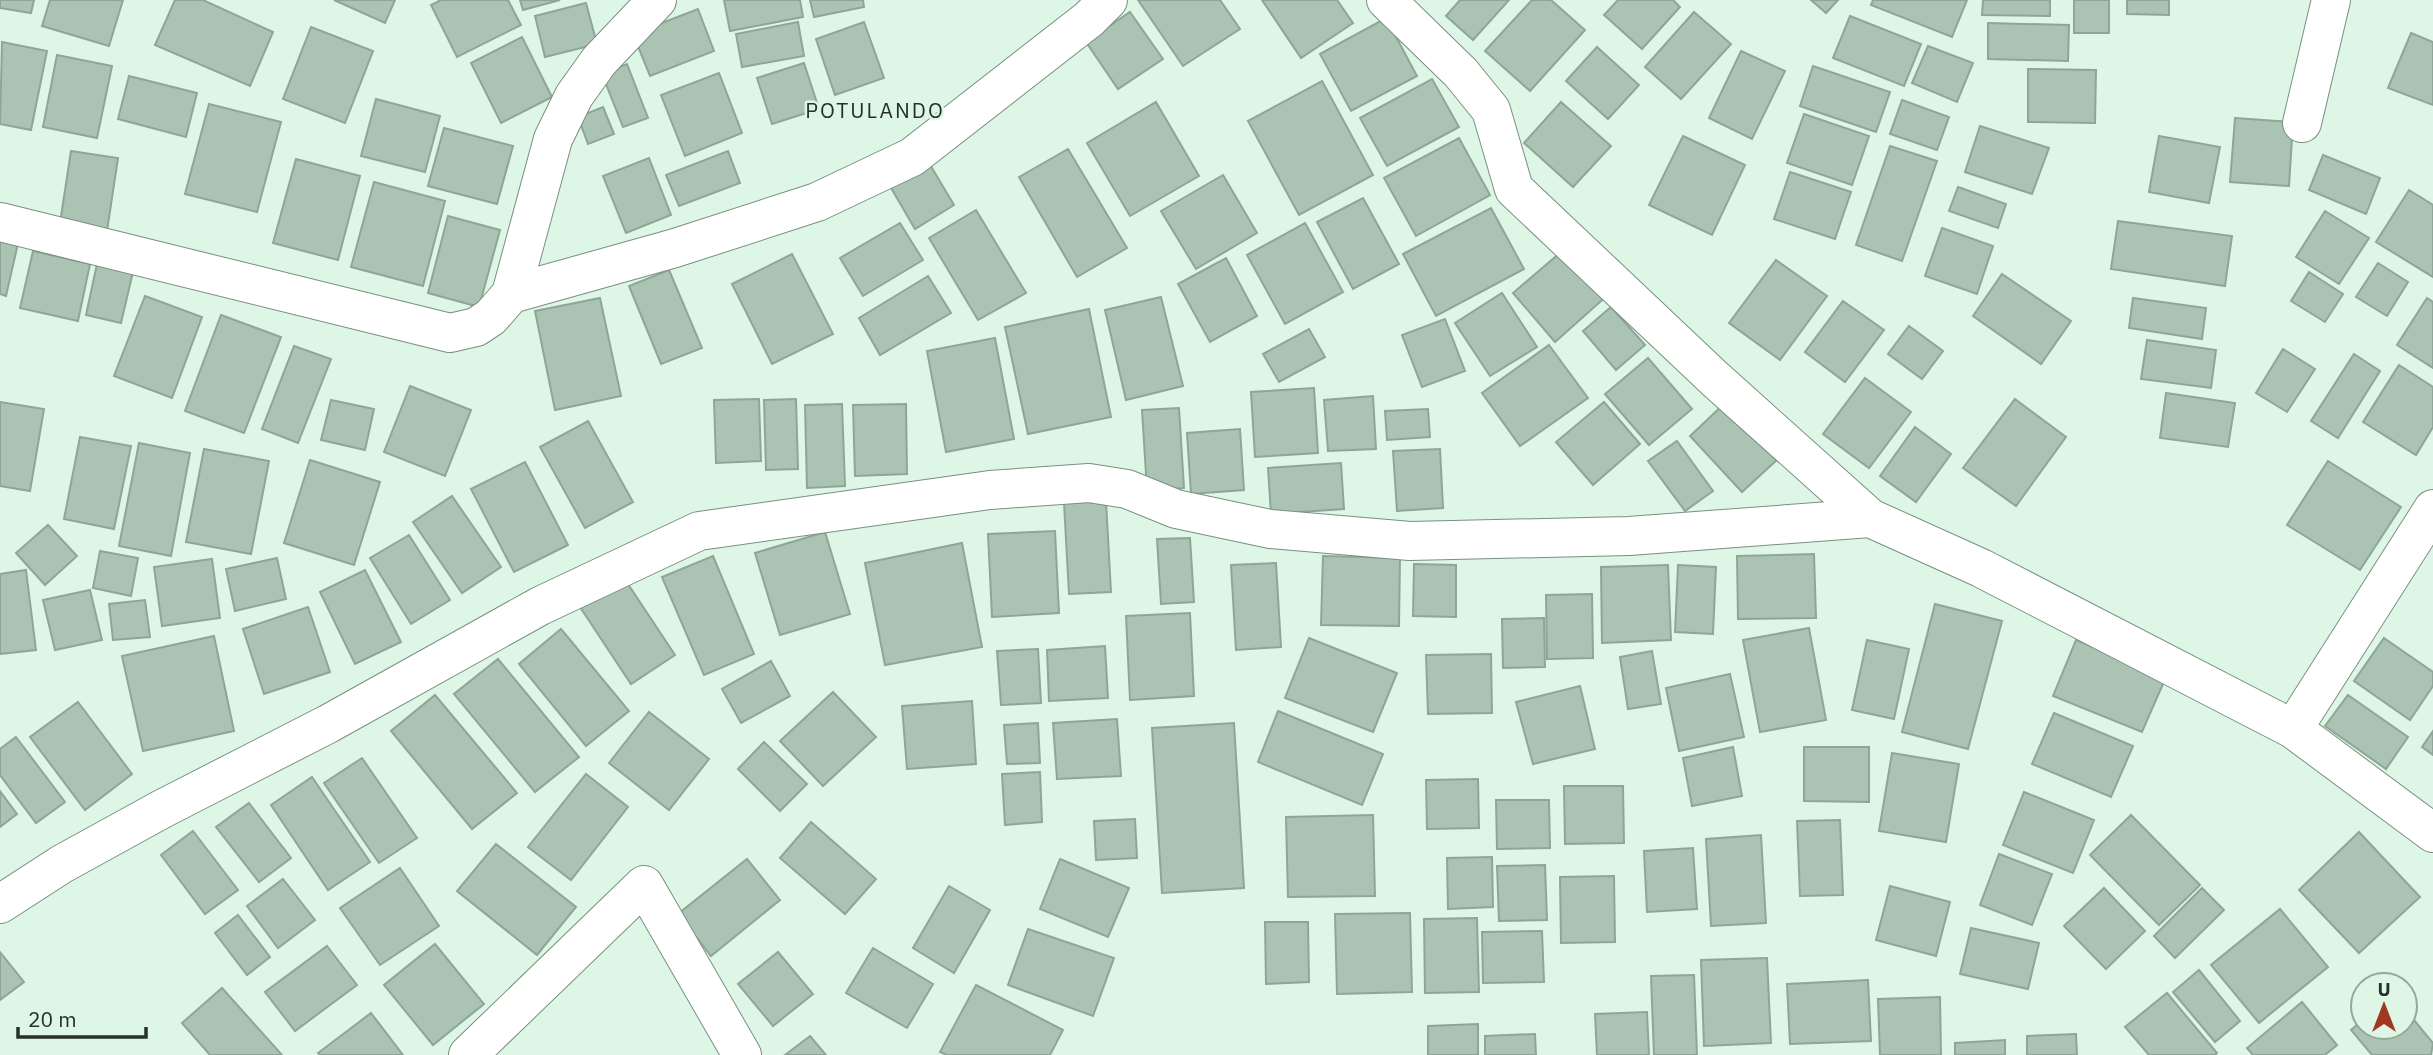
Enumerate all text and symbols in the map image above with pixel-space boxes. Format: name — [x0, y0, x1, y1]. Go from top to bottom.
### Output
district label: POTULANDO — [805, 96, 945, 124]
north arrow — [2349, 971, 2419, 1041]
text: U — [2377, 977, 2391, 1001]
scale bar — [18, 996, 145, 1040]
text: 20 m — [28, 1005, 77, 1033]

